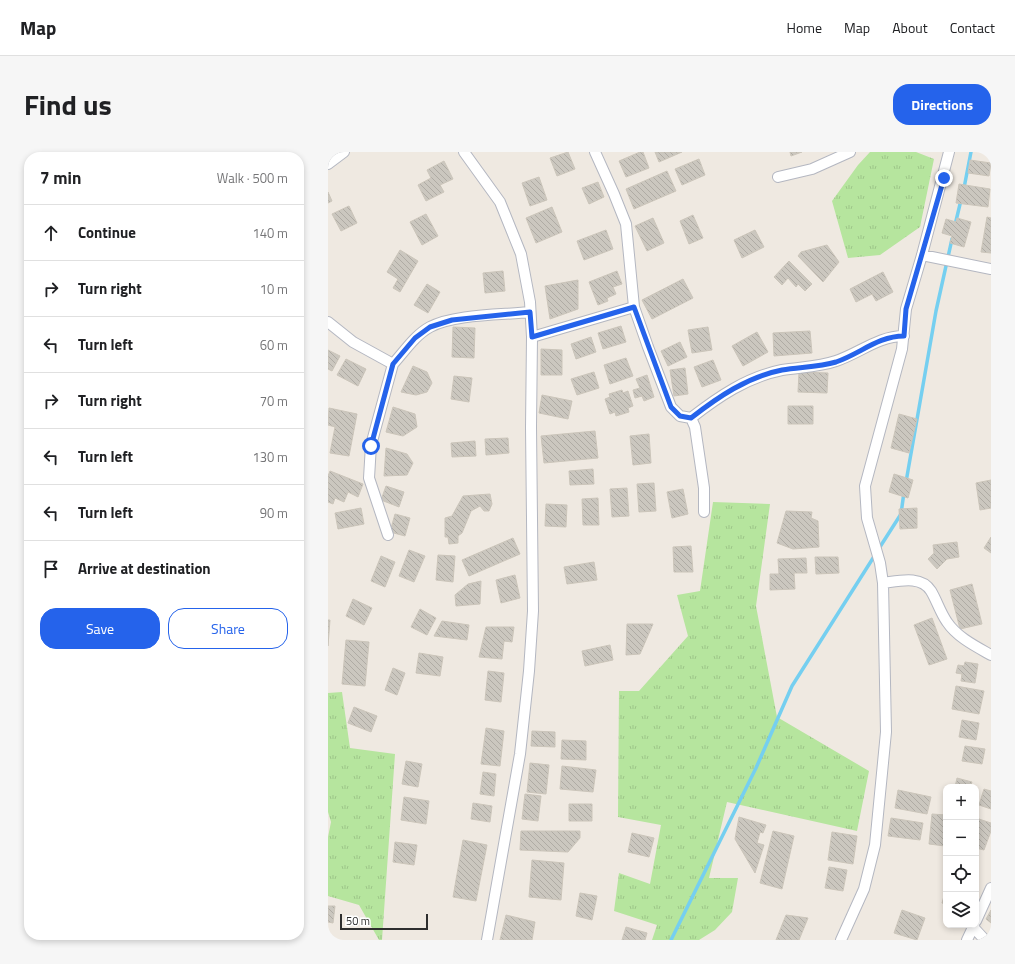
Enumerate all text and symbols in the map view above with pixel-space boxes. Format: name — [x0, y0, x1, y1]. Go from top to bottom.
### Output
text: Map — [20, 13, 56, 42]
text: Home — [787, 17, 822, 38]
text: Map — [844, 17, 870, 38]
text: About — [892, 17, 928, 38]
text: Contact — [950, 17, 995, 38]
text: Find us — [24, 83, 112, 126]
button: Directions — [893, 84, 991, 125]
text: 7 min — [40, 165, 81, 191]
text: Walk · 500 m — [217, 168, 288, 188]
route end — [935, 169, 953, 187]
text: Continue — [78, 221, 136, 244]
icon: ahead — [40, 222, 62, 244]
text: 140 m — [252, 223, 288, 243]
text: Turn right — [78, 277, 142, 300]
icon: right — [40, 278, 62, 300]
text: 10 m — [260, 279, 288, 299]
text: Turn left — [78, 333, 133, 356]
icon: left — [40, 334, 62, 356]
text: 60 m — [260, 335, 288, 355]
text: Turn right — [78, 389, 142, 412]
icon: right — [40, 390, 62, 412]
text: 70 m — [260, 391, 288, 411]
route start — [362, 437, 380, 455]
text: Turn left — [78, 445, 133, 468]
icon: left — [40, 446, 62, 468]
text: 130 m — [252, 447, 288, 467]
text: Turn left — [78, 501, 133, 524]
icon: left — [40, 502, 62, 524]
text: 90 m — [260, 503, 288, 523]
text: Arrive at destination — [78, 557, 211, 580]
icon: arrive — [40, 558, 62, 580]
button: Save — [40, 608, 160, 649]
button: Share — [168, 608, 288, 649]
map controls — [943, 784, 979, 928]
button: + — [943, 784, 979, 820]
button: − — [943, 820, 979, 856]
button: locate — [943, 856, 979, 892]
button: layers — [943, 892, 979, 928]
scale bar — [340, 912, 428, 931]
text: 50 m — [346, 913, 370, 929]

